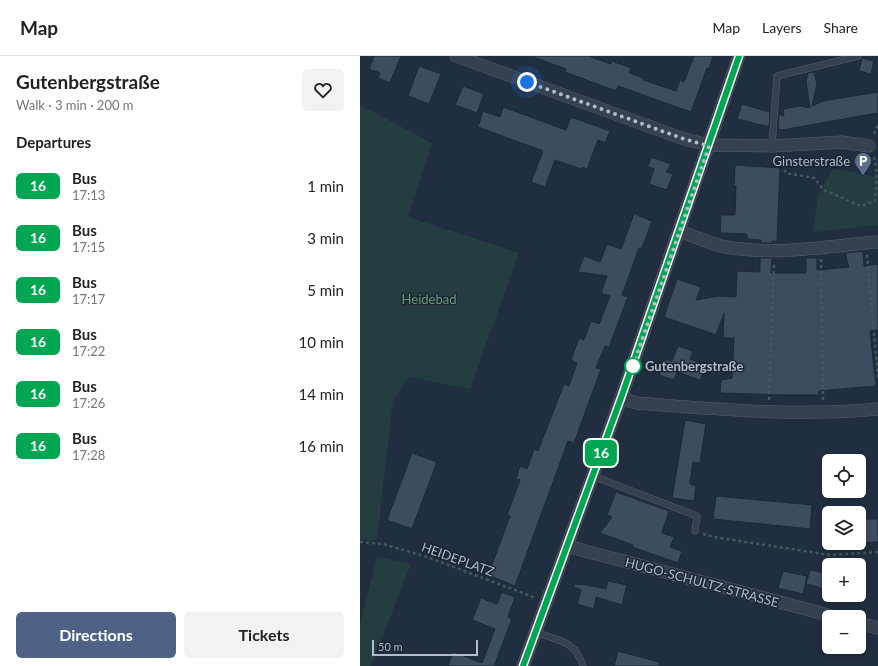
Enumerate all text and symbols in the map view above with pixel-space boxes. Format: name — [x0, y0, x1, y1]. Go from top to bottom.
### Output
text: Map — [20, 16, 58, 39]
text: Map — [712, 19, 740, 36]
text: Layers — [762, 19, 802, 36]
text: Share — [824, 19, 858, 36]
button: heart — [302, 69, 344, 111]
text: Gutenbergstraße — [16, 70, 160, 93]
your location — [517, 72, 537, 92]
text: Walk · 3 min · 200 m — [16, 97, 134, 113]
text: Departures — [16, 133, 91, 151]
parking icon: Ginsterstraße — [853, 151, 873, 176]
place label: Ginsterstraße — [773, 153, 850, 169]
text: Bus — [72, 169, 97, 187]
text: 16 — [30, 177, 46, 194]
text: 1 min — [307, 177, 344, 195]
text: 17:13 — [72, 187, 105, 203]
text: Bus — [72, 221, 97, 239]
text: 16 — [30, 229, 46, 246]
text: 3 min — [307, 229, 344, 247]
text: 17:15 — [72, 239, 105, 255]
text: Bus — [72, 273, 97, 291]
text: 16 — [30, 281, 46, 298]
text: 5 min — [307, 281, 344, 299]
text: 17:17 — [72, 291, 105, 307]
park label: Heidebad — [402, 291, 456, 307]
text: Bus — [72, 325, 97, 343]
text: 16 — [30, 333, 46, 350]
text: 10 min — [298, 333, 344, 351]
text: 17:22 — [72, 343, 105, 359]
marker: Gutenbergstraße — [624, 357, 642, 375]
place label: Gutenbergstraße — [645, 358, 743, 374]
text: Bus — [72, 377, 97, 395]
text: 16 — [30, 385, 46, 402]
text: 14 min — [298, 385, 344, 403]
text: 17:26 — [72, 395, 105, 411]
text: Bus — [72, 429, 97, 447]
text: 16 — [30, 437, 46, 454]
text: 16 min — [298, 437, 344, 455]
line badge: 16 — [583, 440, 619, 466]
text: 16 — [593, 444, 609, 461]
text: 17:28 — [72, 447, 105, 463]
map controls — [822, 454, 866, 654]
button: locate — [822, 454, 866, 498]
button: layers — [822, 506, 866, 550]
street label: HEIDEPLATZ — [419, 538, 497, 580]
street label: HUGO-SCHULTZ-STRASSE — [623, 554, 781, 610]
button: + — [822, 558, 866, 602]
button: − — [822, 610, 866, 654]
button: Directions — [16, 612, 176, 658]
button: Tickets — [184, 612, 344, 658]
scale bar — [372, 638, 478, 657]
text: 50 m — [378, 640, 403, 653]

